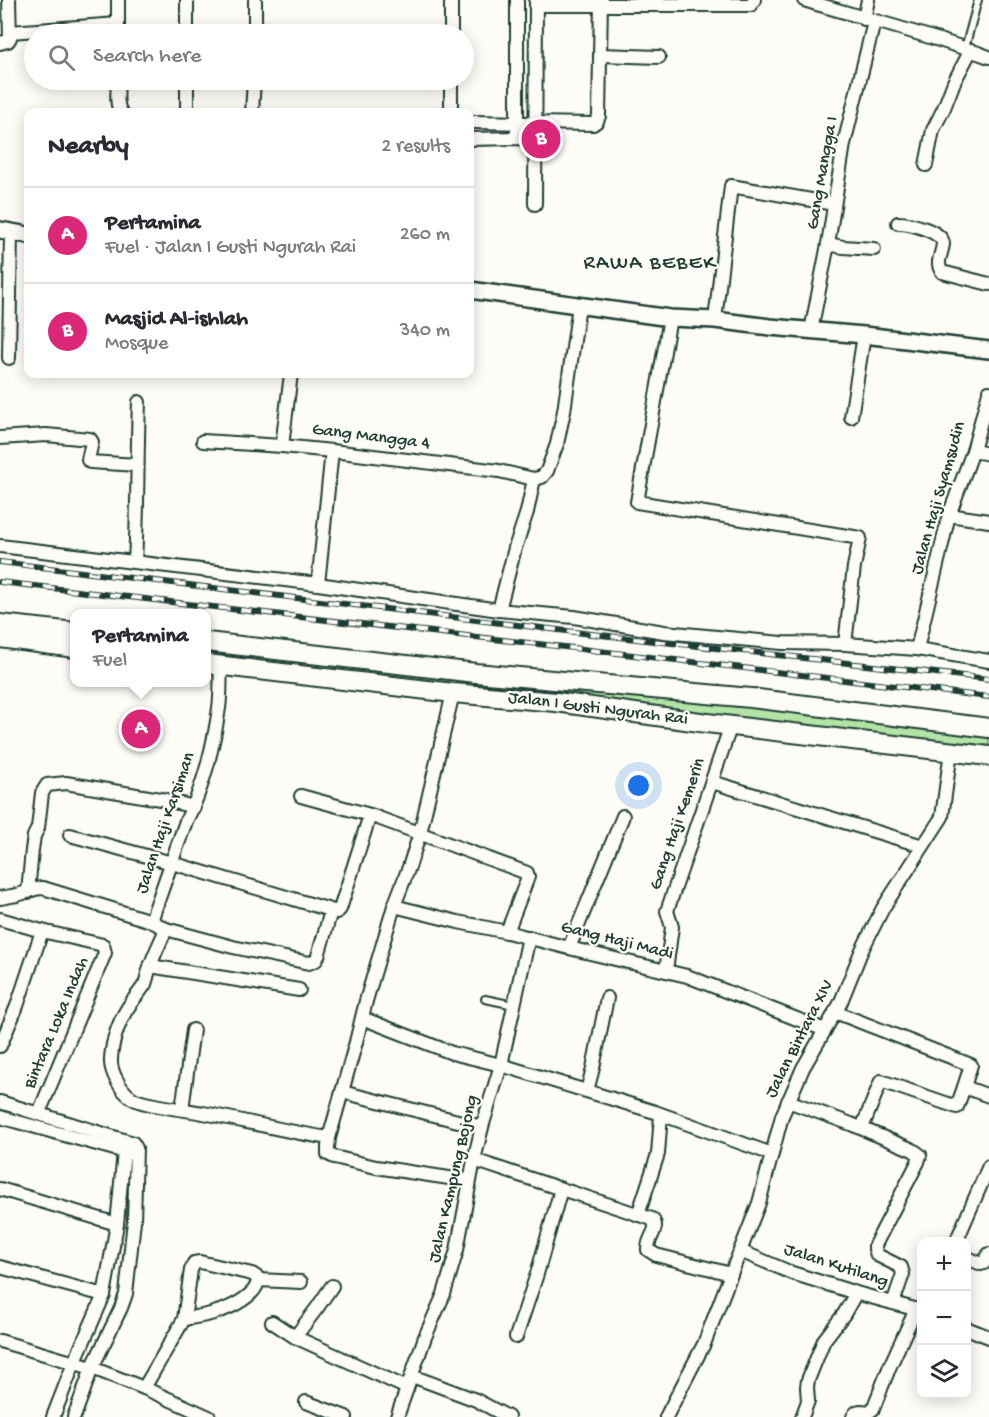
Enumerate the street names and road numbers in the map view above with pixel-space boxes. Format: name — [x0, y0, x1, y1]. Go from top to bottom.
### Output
street label: Gang Mangga I — [803, 115, 843, 231]
street label: Gang Mangga 4 — [311, 419, 432, 455]
street label: Jalan Haji Syamsudin — [907, 419, 971, 577]
street label: Jalan I Gusti Ngurah Rai — [507, 688, 689, 730]
street label: Jalan Haji Karsiman — [132, 749, 200, 896]
street label: Gang Haji Kemerin — [646, 755, 711, 893]
street label: Gang Haji Madi — [559, 917, 675, 965]
street label: Bintara Loka Indah — [19, 954, 94, 1093]
street label: Jalan Bintara XIV — [761, 976, 839, 1102]
street label: Jalan Kampung Bojong — [425, 1093, 483, 1265]
street label: Jalan Kutilang — [781, 1239, 891, 1293]

